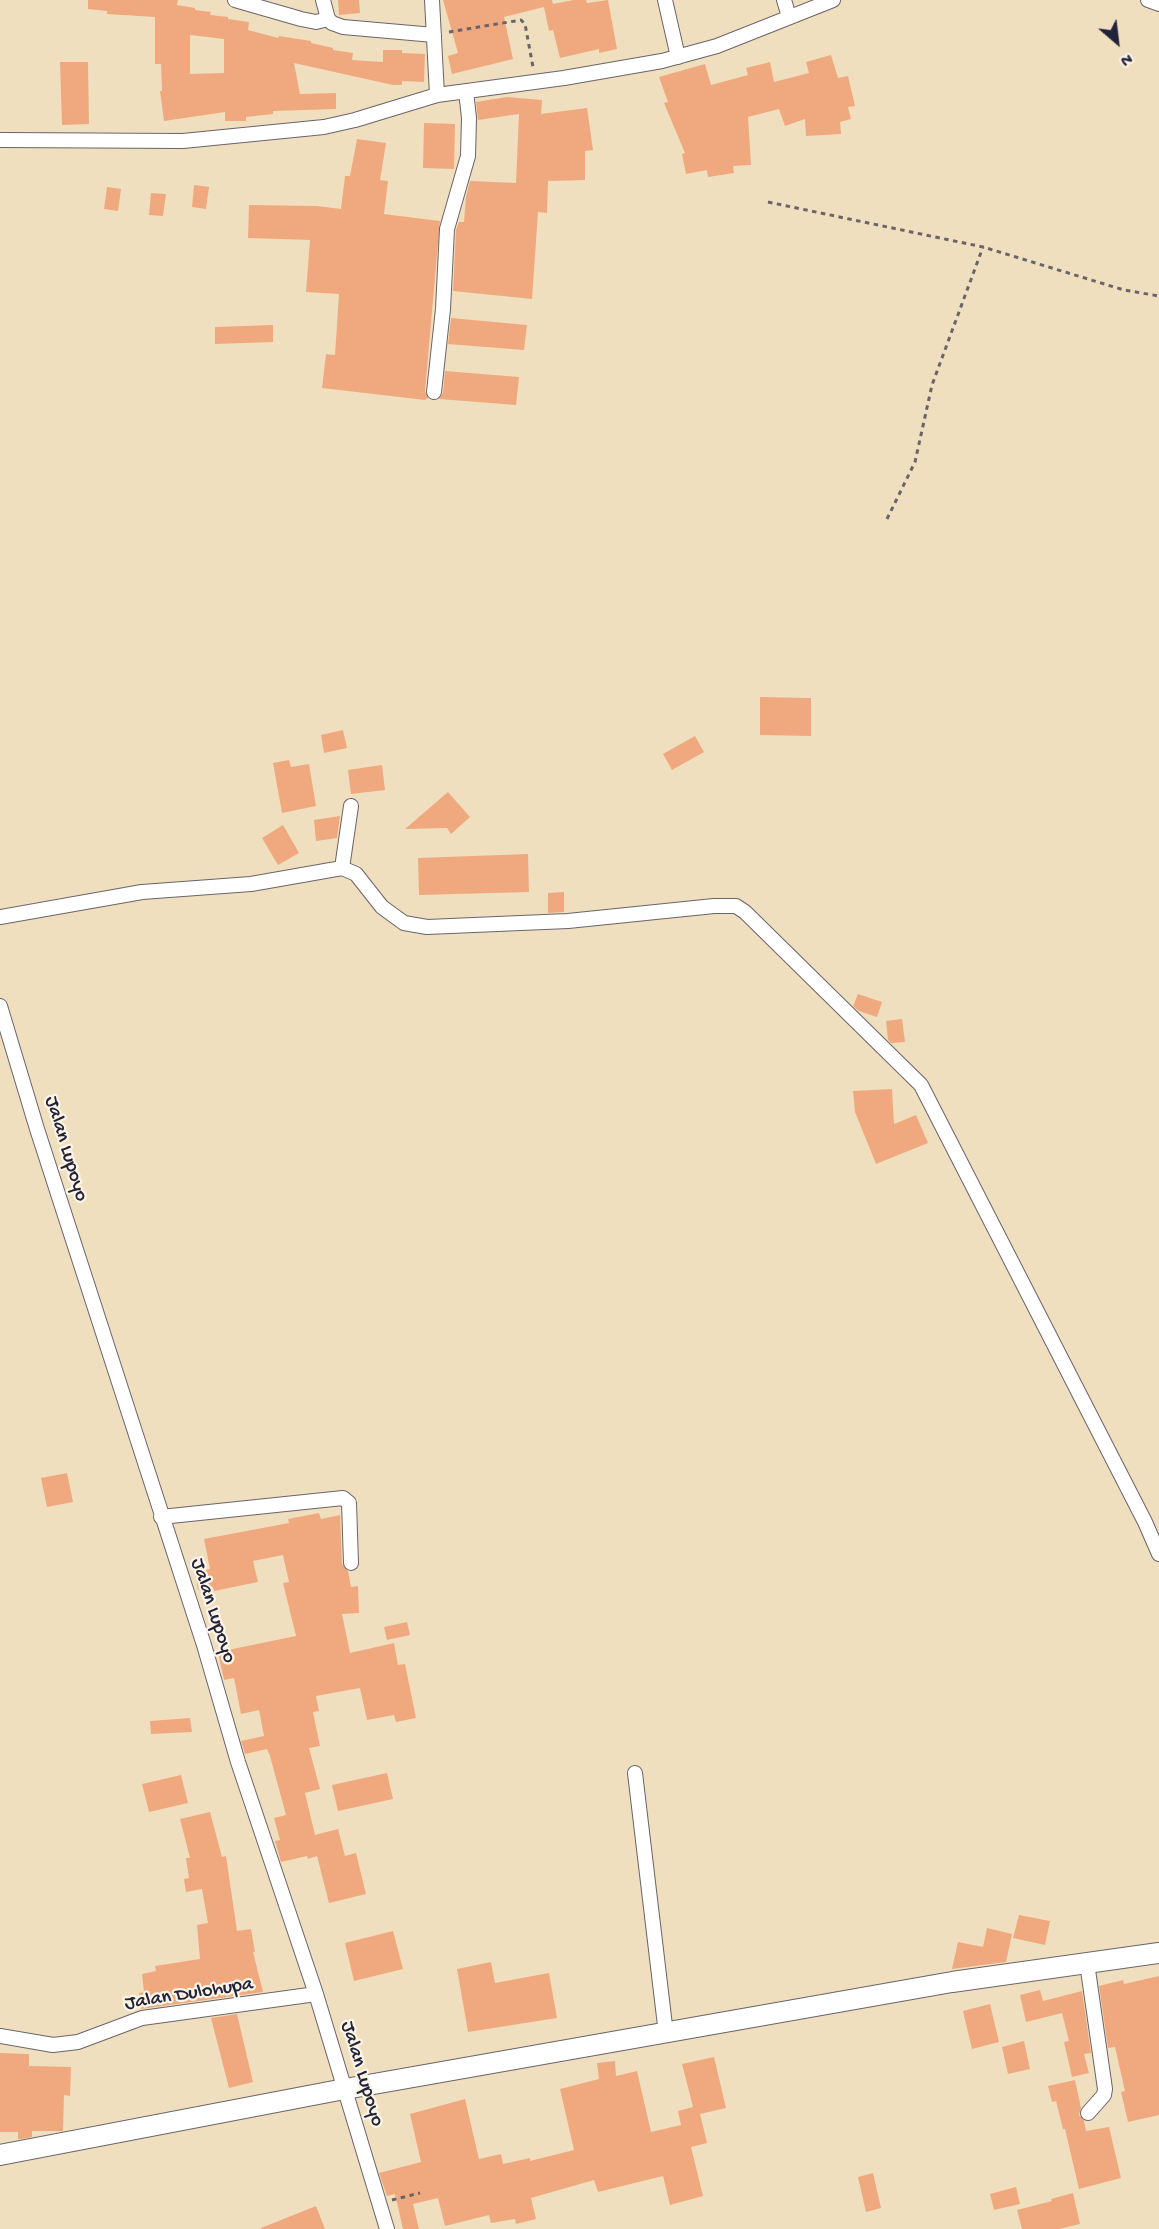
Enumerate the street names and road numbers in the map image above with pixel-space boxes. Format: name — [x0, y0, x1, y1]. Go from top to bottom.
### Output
street label: Jalan Lupoyo — [38, 1094, 92, 1204]
street label: Jalan Lupoyo — [184, 1556, 240, 1666]
street label: Jalan Dulohupa — [123, 1973, 255, 2017]
street label: Jalan Lupoyo — [334, 2019, 388, 2129]

